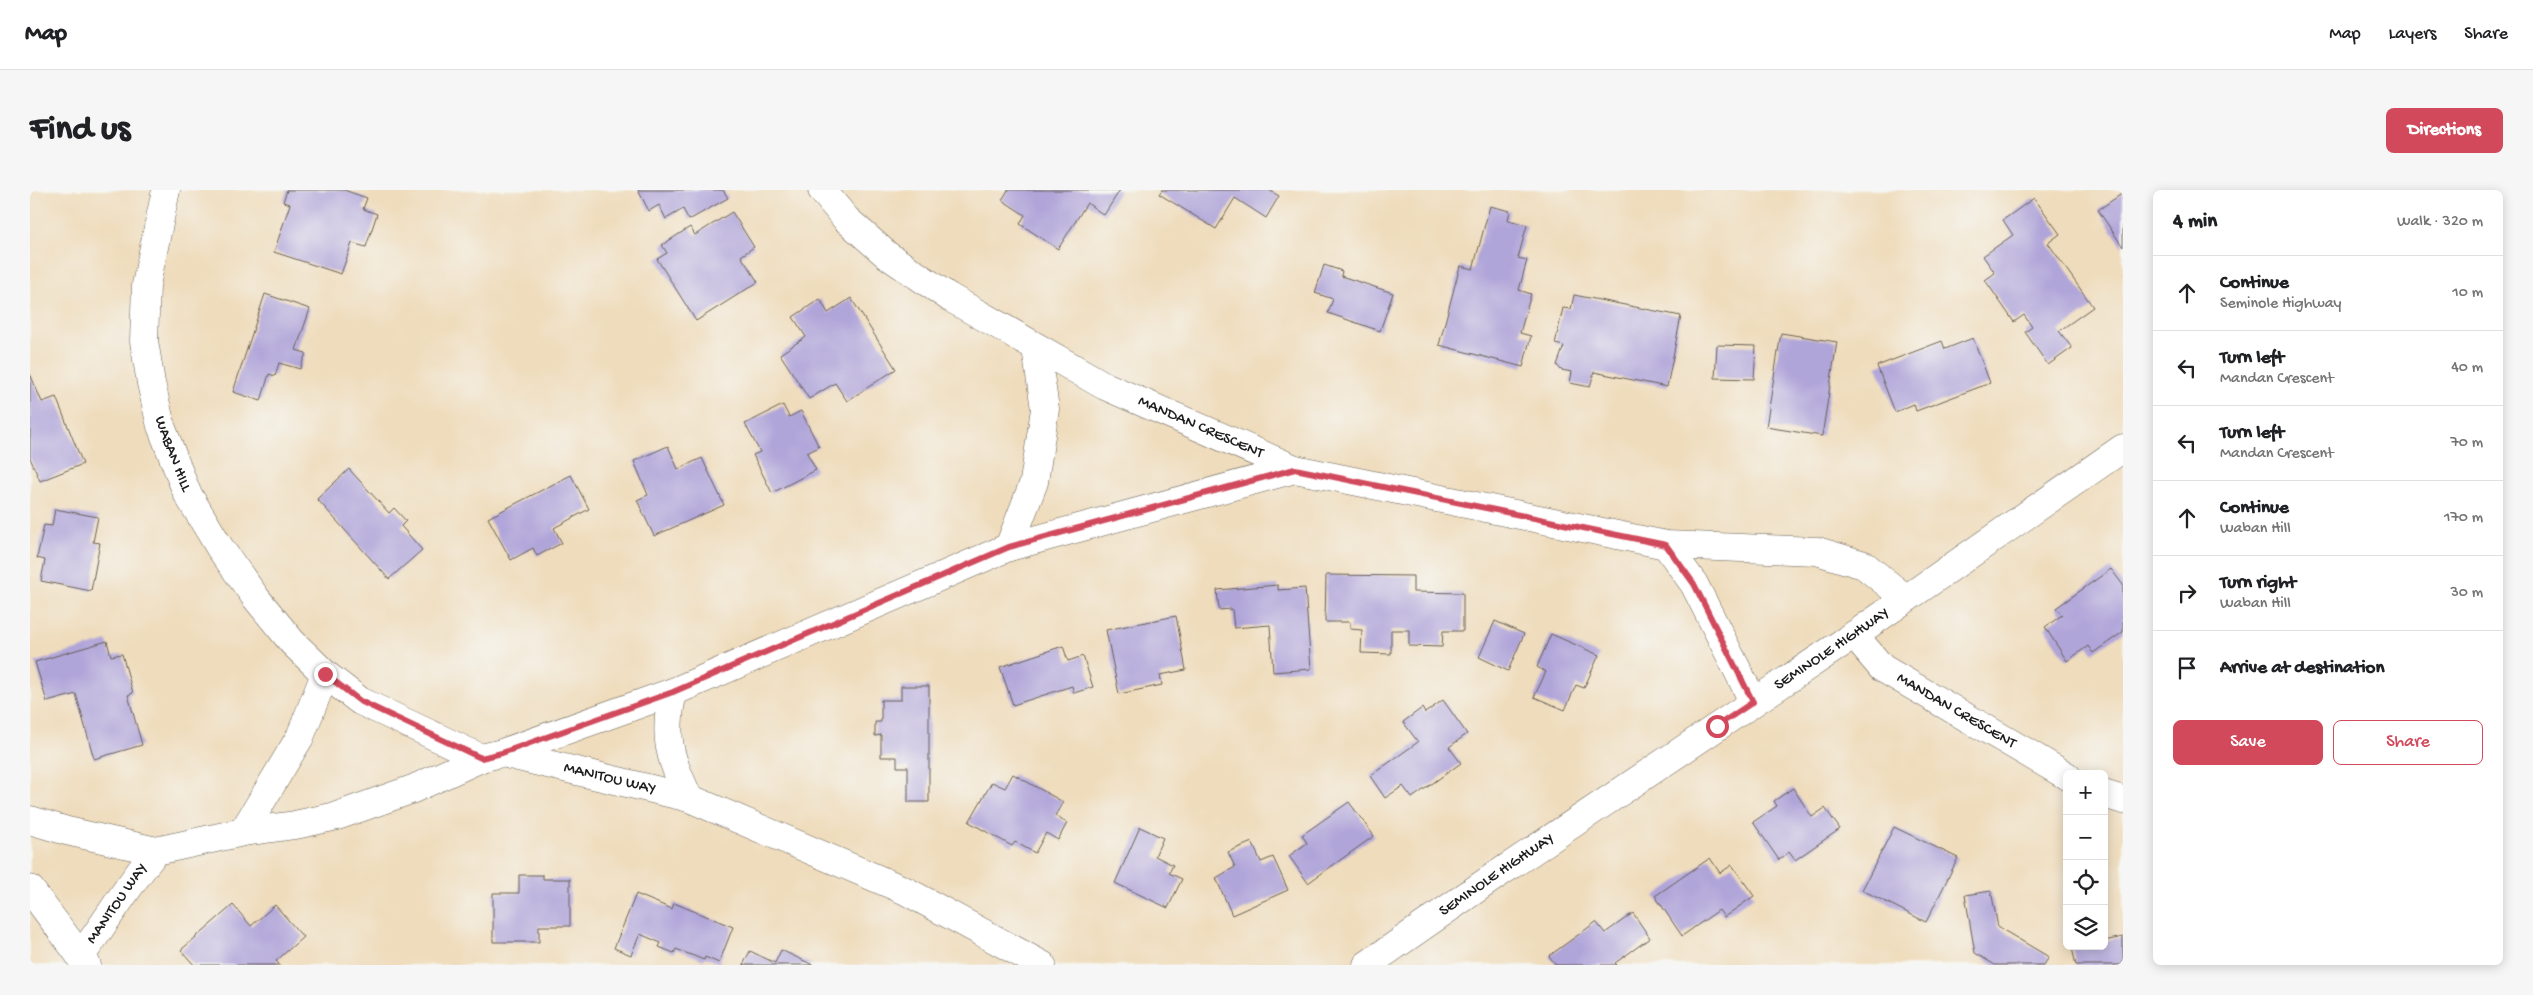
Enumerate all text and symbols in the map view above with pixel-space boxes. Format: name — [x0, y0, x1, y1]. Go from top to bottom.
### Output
text: Map — [25, 20, 67, 49]
text: Map — [2329, 24, 2361, 45]
text: Layers — [2389, 24, 2436, 45]
text: Share — [2464, 24, 2508, 45]
button: Directions — [2386, 108, 2503, 153]
text: Find us — [30, 110, 130, 151]
text: 4 min — [2173, 210, 2217, 235]
text: Walk · 320 m — [2397, 213, 2483, 232]
text: Continue — [2220, 272, 2289, 295]
icon: ahead — [2173, 279, 2201, 307]
text: 10 m — [2452, 284, 2483, 303]
text: Seminole Highway — [2220, 295, 2341, 314]
text: Turn left — [2220, 347, 2284, 370]
icon: left — [2173, 354, 2201, 382]
text: 40 m — [2451, 359, 2483, 378]
text: Mandan Crescent — [2220, 370, 2334, 389]
street label: MANDAN CRESCENT — [1135, 392, 1267, 464]
street label: WABAN HILL — [150, 414, 196, 496]
text: Turn left — [2220, 422, 2284, 445]
icon: left — [2173, 429, 2201, 457]
text: 70 m — [2450, 434, 2483, 453]
text: Mandan Crescent — [2220, 445, 2334, 464]
text: Continue — [2220, 497, 2289, 520]
icon: ahead — [2173, 504, 2201, 532]
text: 170 m — [2444, 509, 2483, 528]
text: Waban Hill — [2220, 520, 2291, 539]
text: Turn right — [2220, 572, 2296, 595]
icon: right — [2173, 579, 2201, 607]
text: 30 m — [2450, 584, 2483, 603]
text: Waban Hill — [2220, 595, 2291, 614]
street label: SEMINOLE HIGHWAY — [1771, 604, 1893, 695]
icon: arrive — [2173, 654, 2201, 682]
text: Arrive at destination — [2220, 657, 2384, 680]
route end — [314, 663, 337, 686]
street label: MANDAN CRESCENT — [1893, 669, 2020, 754]
route start — [1706, 715, 1729, 738]
button: Save — [2173, 720, 2323, 765]
button: Share — [2333, 720, 2483, 765]
street label: MANITOU WAY — [562, 759, 658, 799]
map controls — [2063, 770, 2108, 950]
button: + — [2063, 770, 2108, 815]
button: − — [2063, 815, 2108, 860]
street label: SEMINOLE HIGHWAY — [1436, 829, 1558, 921]
street label: MANITOU WAY — [83, 860, 152, 948]
button: locate — [2063, 860, 2108, 905]
button: layers — [2063, 905, 2108, 950]

